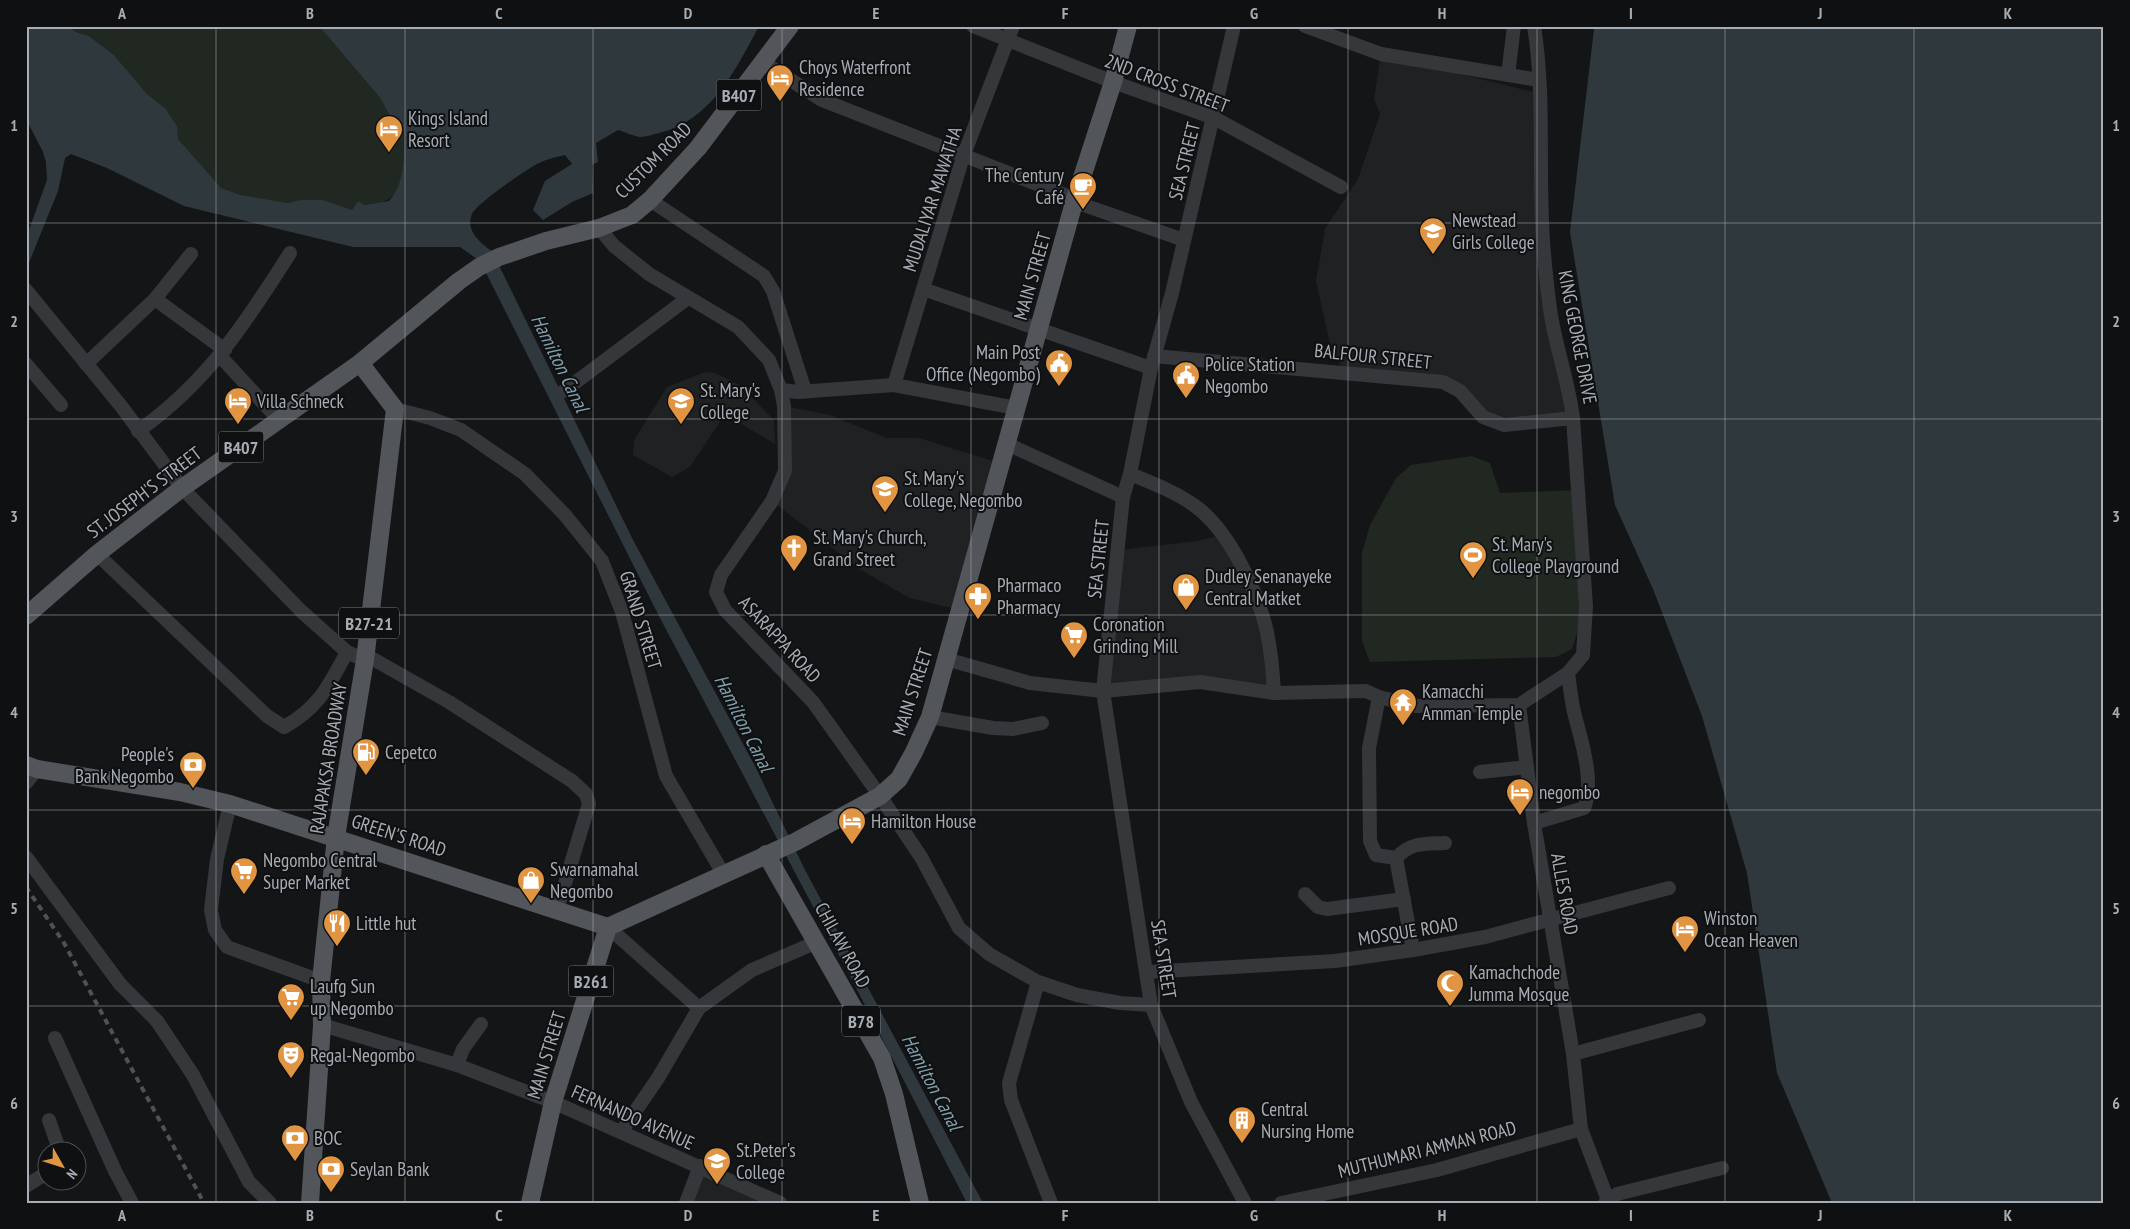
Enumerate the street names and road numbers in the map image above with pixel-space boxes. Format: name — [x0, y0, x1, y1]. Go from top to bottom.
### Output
street label: 2ND CROSS STREET — [1101, 48, 1233, 118]
road number: B407 — [716, 80, 762, 110]
street label: CUSTOM ROAD — [610, 117, 696, 203]
street label: SEA STREET — [1163, 119, 1205, 202]
street label: MUDALIYAR MAWATHA — [897, 123, 967, 275]
street label: MAIN STREET — [1008, 229, 1056, 323]
street label: KING GEORGE DRIVE — [1553, 268, 1603, 406]
street label: BALFOUR STREET — [1313, 338, 1433, 374]
road number: B407 — [218, 432, 264, 462]
street label: ST. JOSEPH'S STREET — [82, 441, 206, 543]
street label: SEA STREET — [1082, 518, 1114, 600]
street label: GRAND STREET — [615, 568, 668, 673]
street label: ASARAPPA ROAD — [734, 591, 826, 687]
road number: B27-21 — [339, 608, 399, 638]
street label: MAIN STREET — [887, 645, 938, 739]
street label: RAJAPAKSA BROADWAY — [304, 680, 352, 835]
street label: GREEN'S ROAD — [349, 808, 449, 862]
street label: ALLES ROAD — [1546, 851, 1584, 937]
street label: CHILAW ROAD — [810, 898, 876, 992]
street label: MOSQUE ROAD — [1356, 911, 1460, 951]
street label: SEA STREET — [1146, 918, 1182, 1000]
road number: B261 — [568, 966, 614, 996]
road number: B78 — [842, 1006, 880, 1036]
street label: MAIN STREET — [521, 1008, 571, 1102]
street label: FERNANDO AVENUE — [568, 1079, 698, 1155]
street label: MUTHUMARI AMMAN ROAD — [1335, 1115, 1519, 1183]

